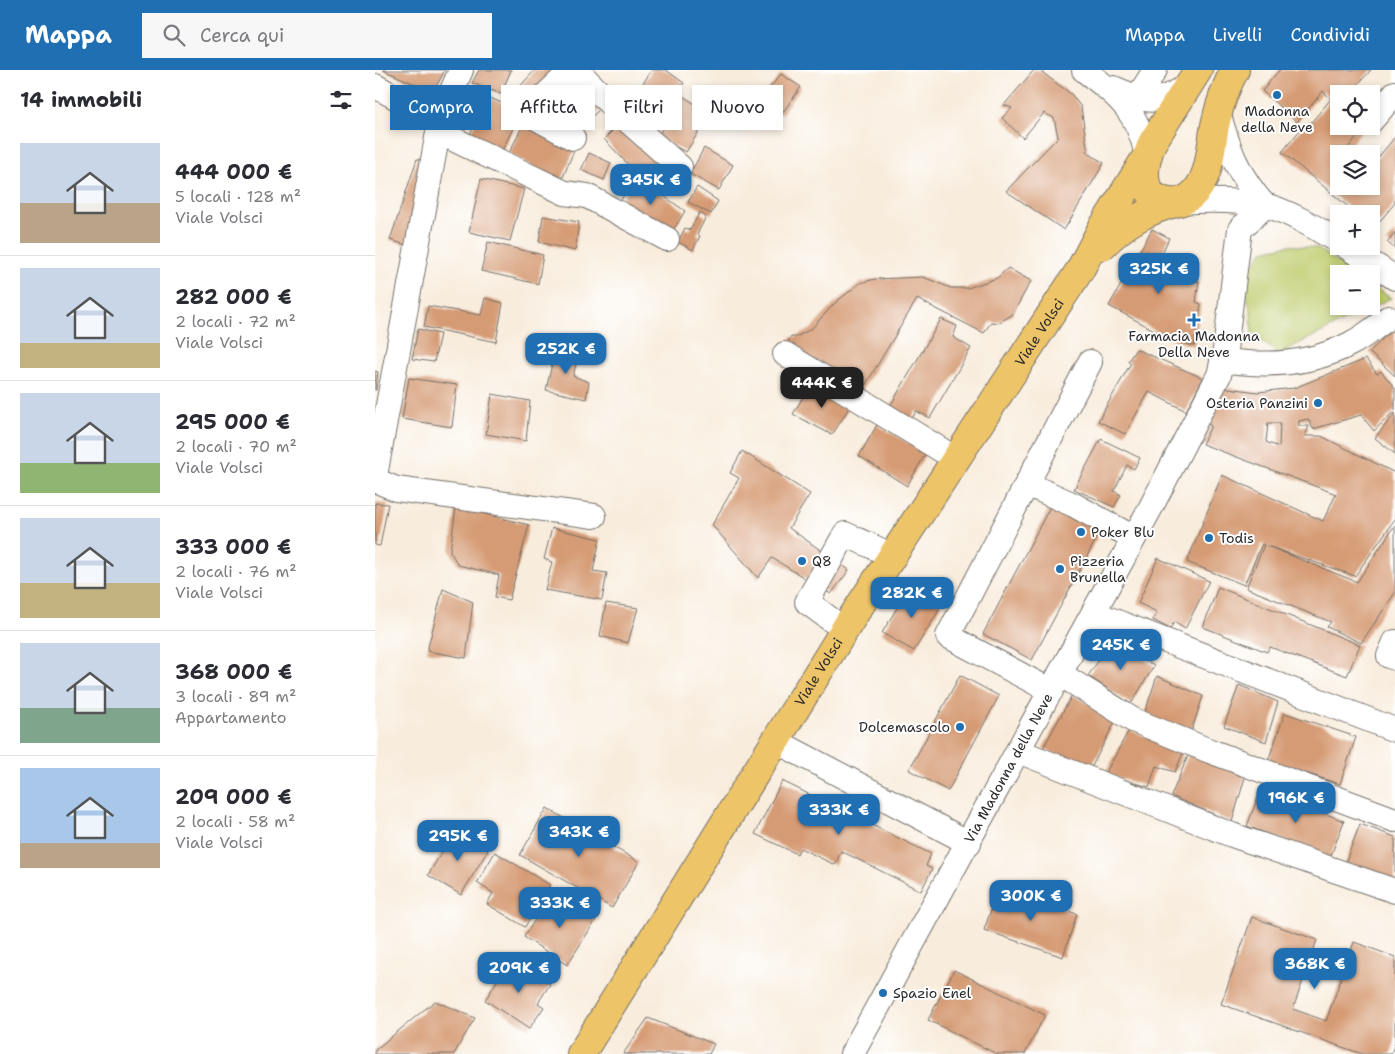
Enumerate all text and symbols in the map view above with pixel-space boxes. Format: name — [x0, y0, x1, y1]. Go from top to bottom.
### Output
search box — [142, 13, 492, 58]
text: Mappa — [25, 19, 112, 51]
icon: search — [160, 21, 188, 49]
text: Cerca qui — [200, 23, 284, 48]
text: Mappa — [1125, 23, 1185, 47]
text: Livelli — [1213, 23, 1262, 47]
text: Condividi — [1290, 23, 1370, 47]
chip: Compra — [390, 85, 491, 130]
chip: Affitta — [501, 85, 595, 130]
chip: Filtri — [605, 85, 682, 130]
chip: Nuovo — [692, 85, 783, 130]
map controls — [1330, 85, 1380, 315]
button: locate — [1330, 85, 1380, 135]
text: 14 immobili — [20, 86, 142, 114]
icon: filters — [327, 86, 355, 114]
marker: Madonna della Neve — [1271, 89, 1283, 101]
place label: Madonna della Neve — [1241, 102, 1313, 136]
button: layers — [1330, 145, 1380, 195]
text: 444 000 € — [175, 158, 292, 186]
icon: home — [60, 163, 120, 223]
pin: 345K € — [610, 164, 692, 206]
text: 345K € — [621, 169, 681, 190]
text: 5 locali · 128 m² — [175, 186, 301, 207]
button: + — [1330, 205, 1380, 255]
text: Viale Volsci — [175, 207, 263, 228]
pin: 325K € — [1118, 252, 1200, 295]
text: 325K € — [1129, 258, 1189, 279]
button: − — [1330, 265, 1380, 315]
text: 282 000 € — [175, 283, 292, 311]
icon: home — [60, 288, 120, 348]
street label: Viale Volsci — [1010, 295, 1068, 369]
text: 2 locali · 72 m² — [175, 311, 296, 332]
marker: Farmacia Madonna Della Neve — [1188, 314, 1200, 326]
place label: Farmacia Madonna Della Neve — [1128, 327, 1260, 361]
text: Viale Volsci — [175, 332, 263, 353]
pin: 252K € — [525, 332, 607, 375]
text: 252K € — [536, 338, 596, 359]
pin: 444K € — [781, 366, 863, 409]
text: 444K € — [791, 372, 853, 393]
place label: Osteria Panzini — [1206, 394, 1308, 412]
marker: Osteria Panzini — [1312, 397, 1324, 409]
text: 295 000 € — [175, 408, 290, 436]
icon: home — [60, 413, 120, 473]
text: 2 locali · 70 m² — [175, 436, 297, 457]
text: Viale Volsci — [175, 457, 263, 478]
place label: Poker Blu — [1091, 523, 1154, 541]
marker: Poker Blu — [1075, 526, 1087, 538]
place label: Todis — [1219, 529, 1254, 547]
marker: Todis — [1203, 532, 1215, 544]
text: 333 000 € — [175, 533, 291, 561]
icon: home — [60, 538, 120, 598]
place label: Q8 — [812, 552, 832, 570]
place label: Pizzeria Brunella — [1070, 552, 1126, 586]
marker: Q8 — [796, 555, 808, 567]
text: 2 locali · 76 m² — [175, 561, 297, 582]
marker: Pizzeria Brunella — [1054, 563, 1066, 575]
pin: 282K € — [871, 576, 953, 619]
text: Viale Volsci — [175, 582, 263, 603]
text: 282K € — [882, 582, 942, 603]
pin: 245K € — [1080, 628, 1162, 671]
street label: Viale Volsci — [790, 634, 847, 709]
text: 245K € — [1092, 634, 1150, 655]
text: 368 000 € — [175, 658, 292, 686]
icon: home — [60, 663, 120, 723]
text: 3 locali · 89 m² — [175, 686, 296, 707]
street label: Via Madonna della Neve — [960, 690, 1057, 846]
text: Appartamento — [175, 707, 286, 728]
place label: Dolcemascolo — [859, 718, 950, 736]
marker: Dolcemascolo — [954, 721, 966, 733]
pin: 196K € — [1255, 782, 1337, 824]
text: 209 000 € — [175, 783, 292, 811]
text: 196K € — [1268, 787, 1324, 808]
icon: home — [60, 788, 120, 848]
pin: 333K € — [798, 794, 880, 836]
text: 333K € — [809, 799, 869, 820]
text: 2 locali · 58 m² — [175, 811, 295, 832]
pin: 343K € — [538, 816, 620, 858]
pin: 295K € — [417, 820, 499, 862]
text: 343K € — [549, 821, 609, 842]
text: 295K € — [428, 825, 488, 846]
text: Viale Volsci — [175, 832, 263, 853]
pin: 300K € — [990, 880, 1072, 922]
text: 300K € — [1000, 885, 1062, 906]
pin: 333K € — [519, 886, 601, 929]
text: 333K € — [530, 892, 590, 913]
pin: 368K € — [1274, 948, 1356, 990]
pin: 209K € — [478, 952, 560, 994]
text: 368K € — [1284, 953, 1346, 974]
text: 209K € — [489, 957, 549, 978]
place label: Spazio Enel — [893, 984, 972, 1002]
marker: Spazio Enel — [877, 987, 889, 999]

